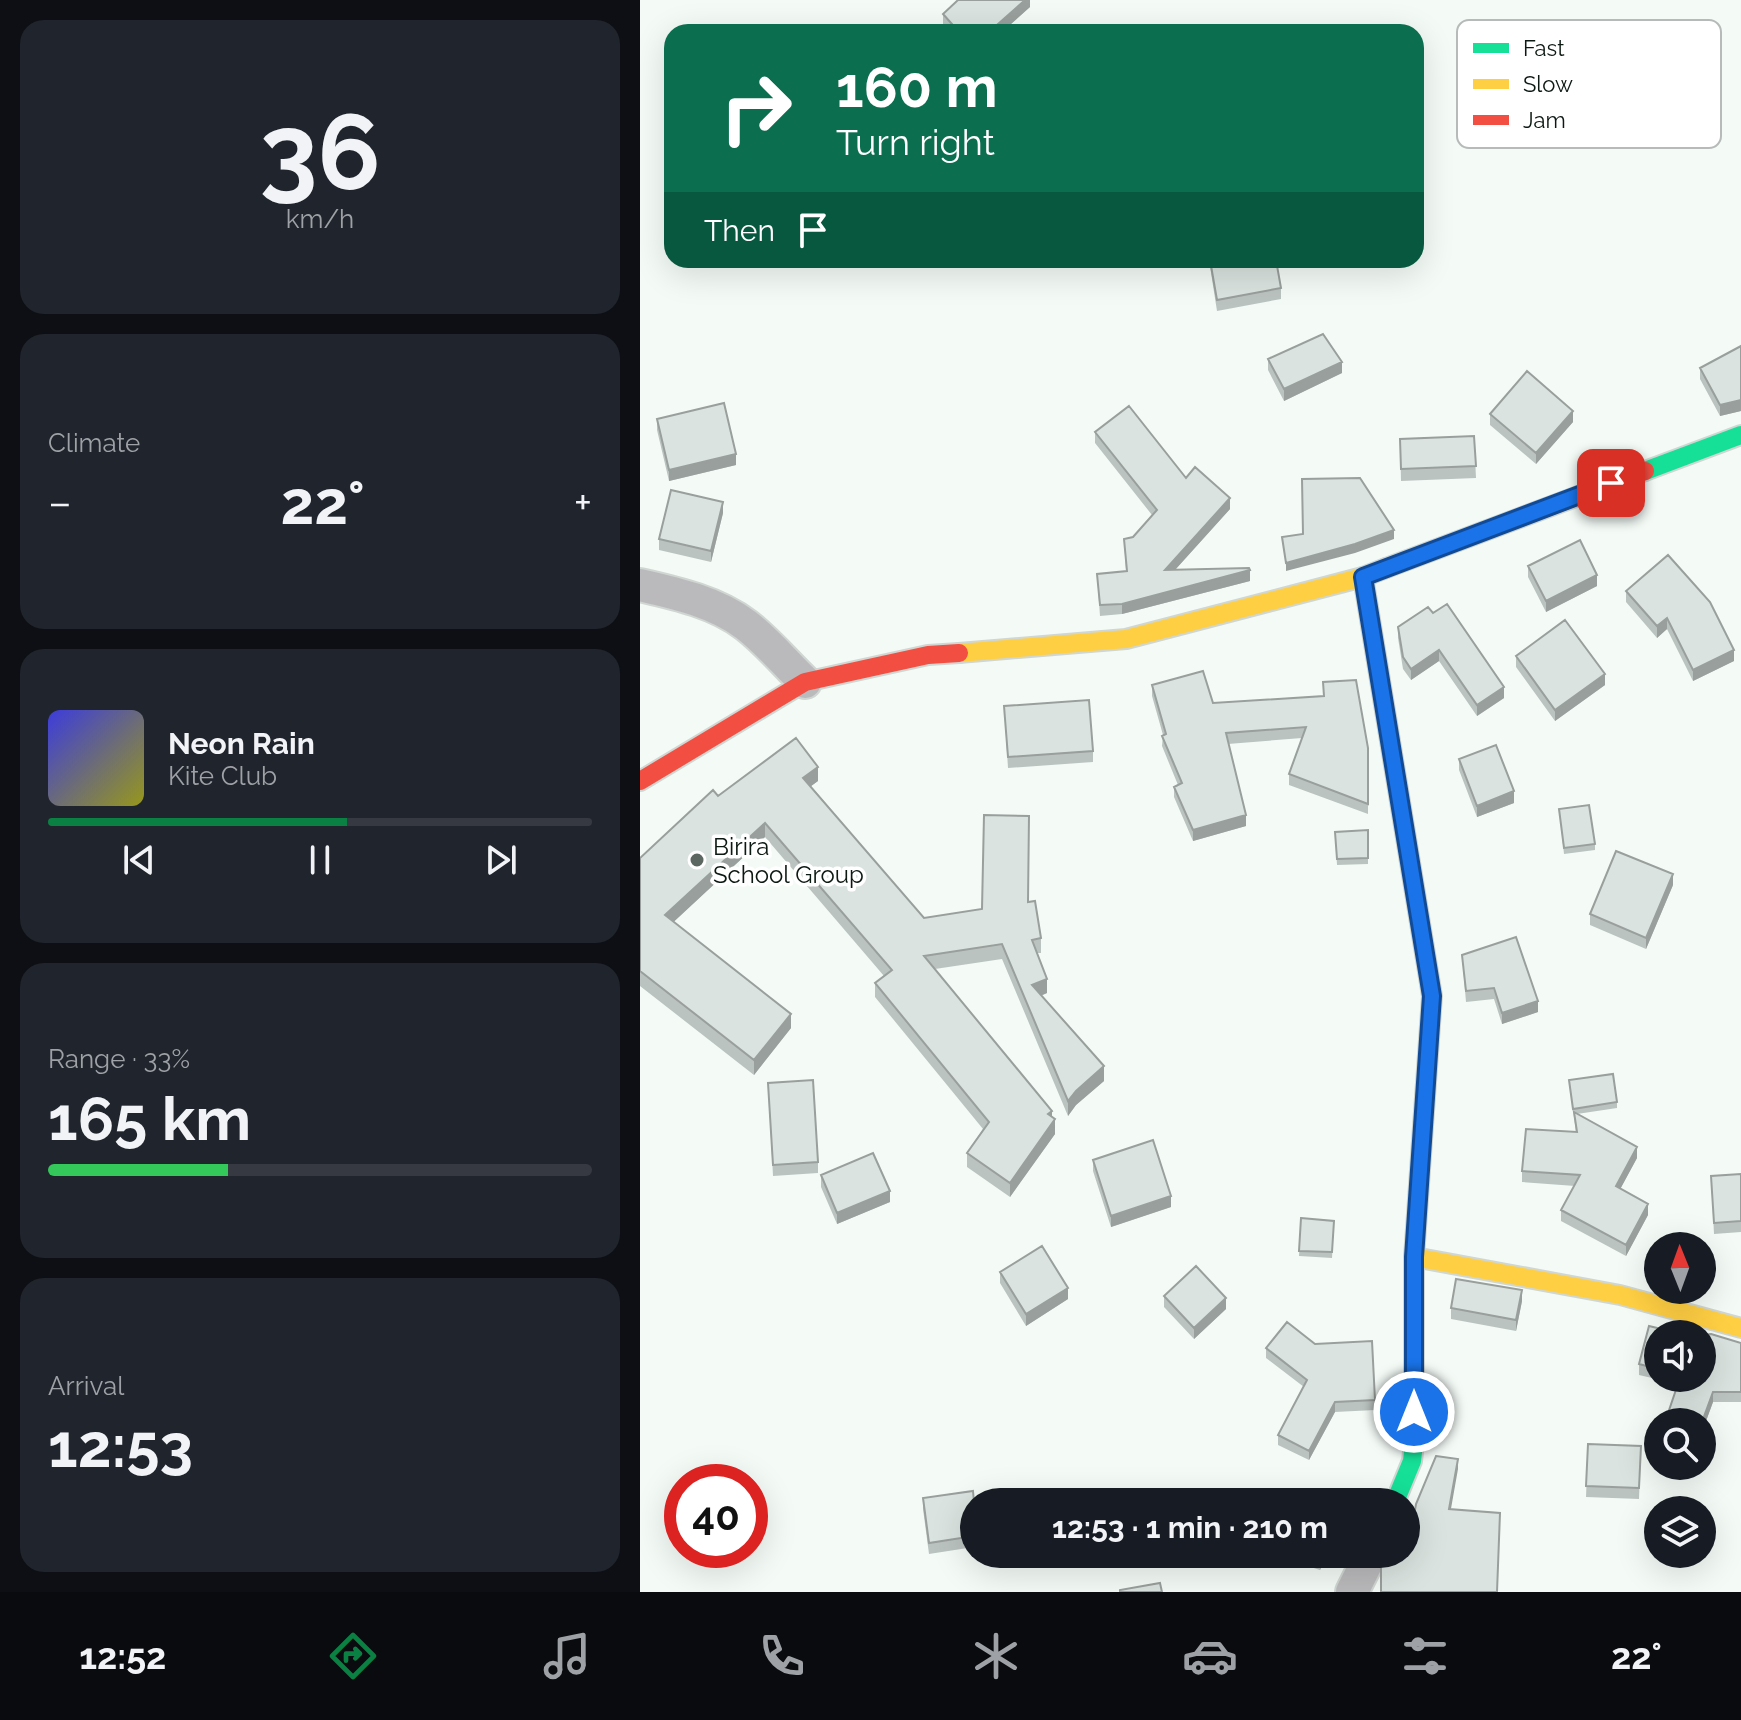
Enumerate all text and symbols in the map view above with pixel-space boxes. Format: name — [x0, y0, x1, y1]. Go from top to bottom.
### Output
legend — [1457, 20, 1721, 148]
text: Fast — [1523, 35, 1565, 61]
text: 160 m — [836, 54, 998, 120]
icon: right — [704, 56, 808, 160]
text: Slow — [1523, 71, 1573, 97]
text: 36 — [259, 91, 381, 213]
text: Jam — [1523, 107, 1566, 133]
text: Turn right — [836, 121, 995, 163]
text: km/h — [286, 204, 354, 234]
icon: arrive — [791, 208, 835, 252]
text: Then — [704, 213, 775, 248]
text: Climate — [48, 428, 140, 458]
pin — [1577, 449, 1645, 517]
icon: arrive — [1589, 461, 1633, 505]
text: 22° — [281, 468, 365, 538]
text: − — [48, 477, 72, 528]
text: + — [574, 477, 592, 528]
text: Neon Rain — [168, 726, 315, 761]
text: Kite Club — [168, 761, 277, 791]
place label: Birira School Group — [713, 832, 864, 889]
icon: previous — [117, 838, 161, 882]
icon: pause — [298, 838, 342, 882]
icon: next — [479, 838, 523, 882]
marker: Birira School Group — [688, 851, 706, 869]
text: Range · 33% — [48, 1044, 190, 1074]
text: 165 km — [48, 1084, 251, 1154]
north arrow — [1644, 1232, 1716, 1304]
map controls — [1644, 1232, 1716, 1568]
button: sound — [1644, 1320, 1716, 1392]
position arrow — [1372, 1370, 1456, 1454]
text: Arrival — [48, 1371, 124, 1401]
button: search — [1644, 1408, 1716, 1480]
text: 12:53 — [48, 1411, 193, 1481]
speed limit sign: 40 — [664, 1464, 768, 1568]
button: layers — [1644, 1496, 1716, 1568]
text: 12:53 · 1 min · 210 m — [1052, 1510, 1328, 1545]
icon: directions — [325, 1628, 381, 1684]
icon: music — [539, 1628, 595, 1684]
icon: phone — [754, 1628, 810, 1684]
icon: climate — [968, 1628, 1024, 1684]
icon: car — [1182, 1628, 1238, 1684]
icon: filters — [1397, 1628, 1453, 1684]
text: 12:52 — [79, 1635, 166, 1677]
text: 22° — [1611, 1635, 1662, 1677]

